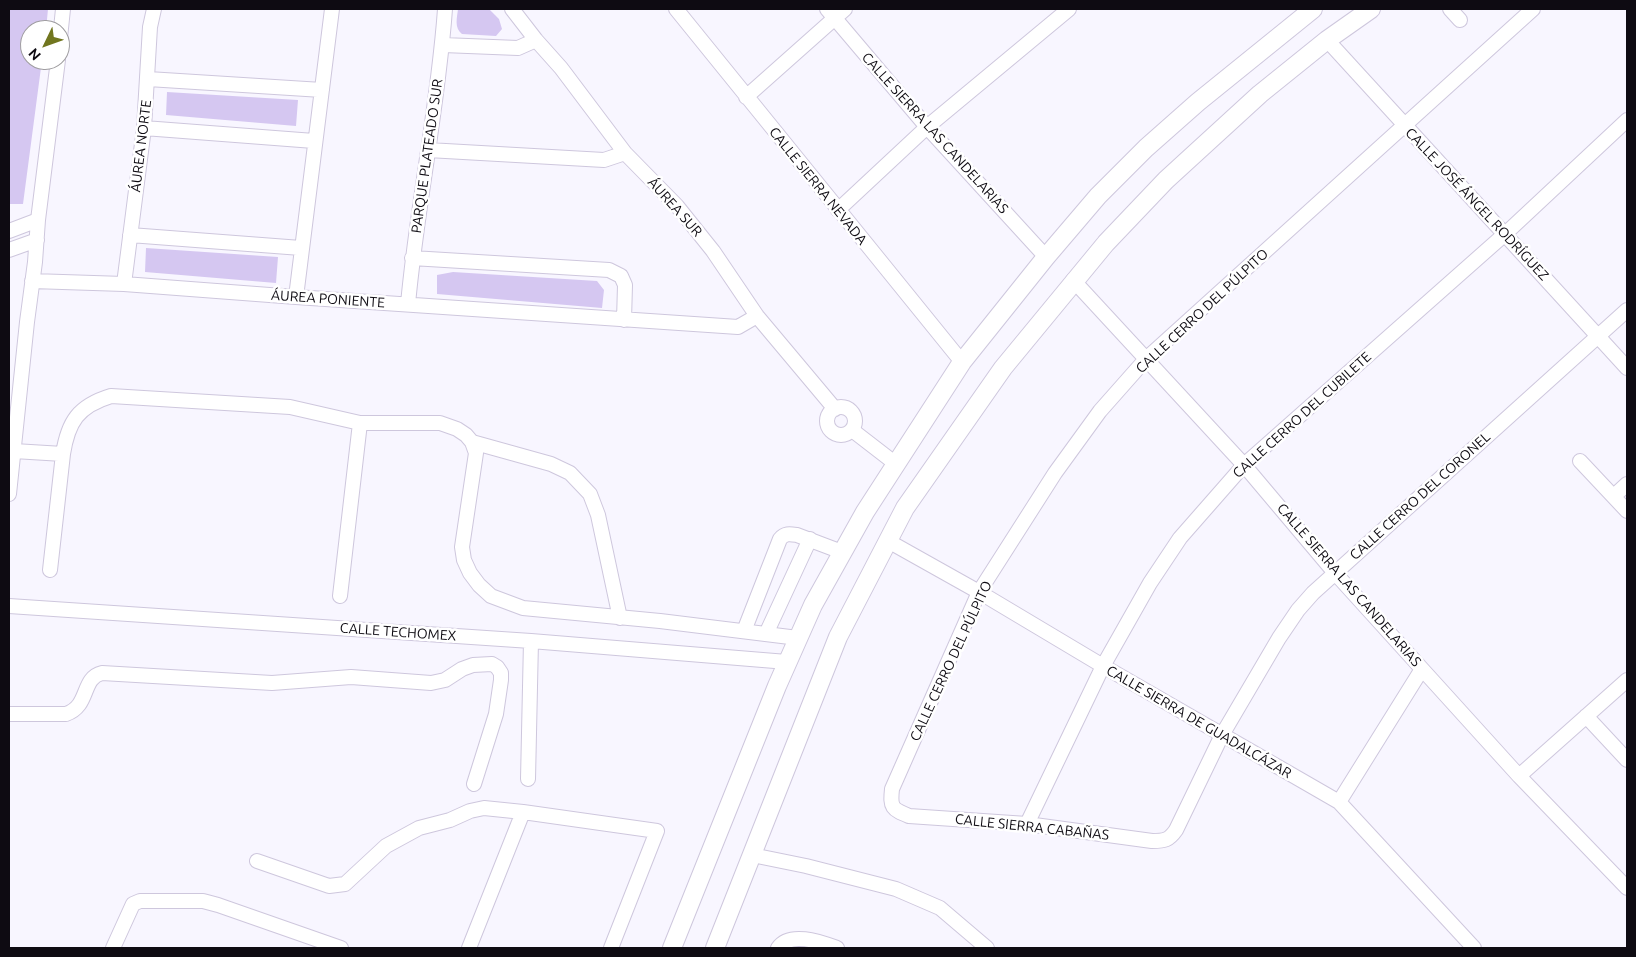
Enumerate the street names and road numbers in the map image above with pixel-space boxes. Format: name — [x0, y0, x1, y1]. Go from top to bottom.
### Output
street label: CALLE SIERRA LAS CANDELARIAS — [858, 49, 1012, 217]
street label: PARQUE PLATEADO SUR — [408, 78, 446, 234]
street label: ÁUREA NORTE — [127, 99, 155, 193]
street label: CALLE SIERRA NEVADA — [765, 124, 871, 248]
street label: CALLE JOSÉ ÁNGEL RODRÍGUEZ — [1402, 124, 1552, 284]
street label: ÁUREA SUR — [644, 174, 706, 240]
street label: CALLE CERRO DEL PÚLPITO — [1132, 245, 1272, 377]
street label: ÁUREA PONIENTE — [271, 287, 385, 311]
street label: CALLE CERRO DEL CUBILETE — [1229, 348, 1375, 482]
street label: CALLE CERRO DEL CORONEL — [1346, 428, 1494, 564]
street label: CALLE SIERRA LAS CANDELARIAS — [1273, 500, 1425, 670]
street label: CALLE CERRO DEL PÚLPITO — [906, 578, 996, 744]
street label: CALLE TECHOMEX — [339, 620, 457, 644]
street label: CALLE SIERRA DE GUADALCÁZAR — [1103, 662, 1295, 782]
street label: CALLE SIERRA CABAÑAS — [954, 811, 1110, 843]

